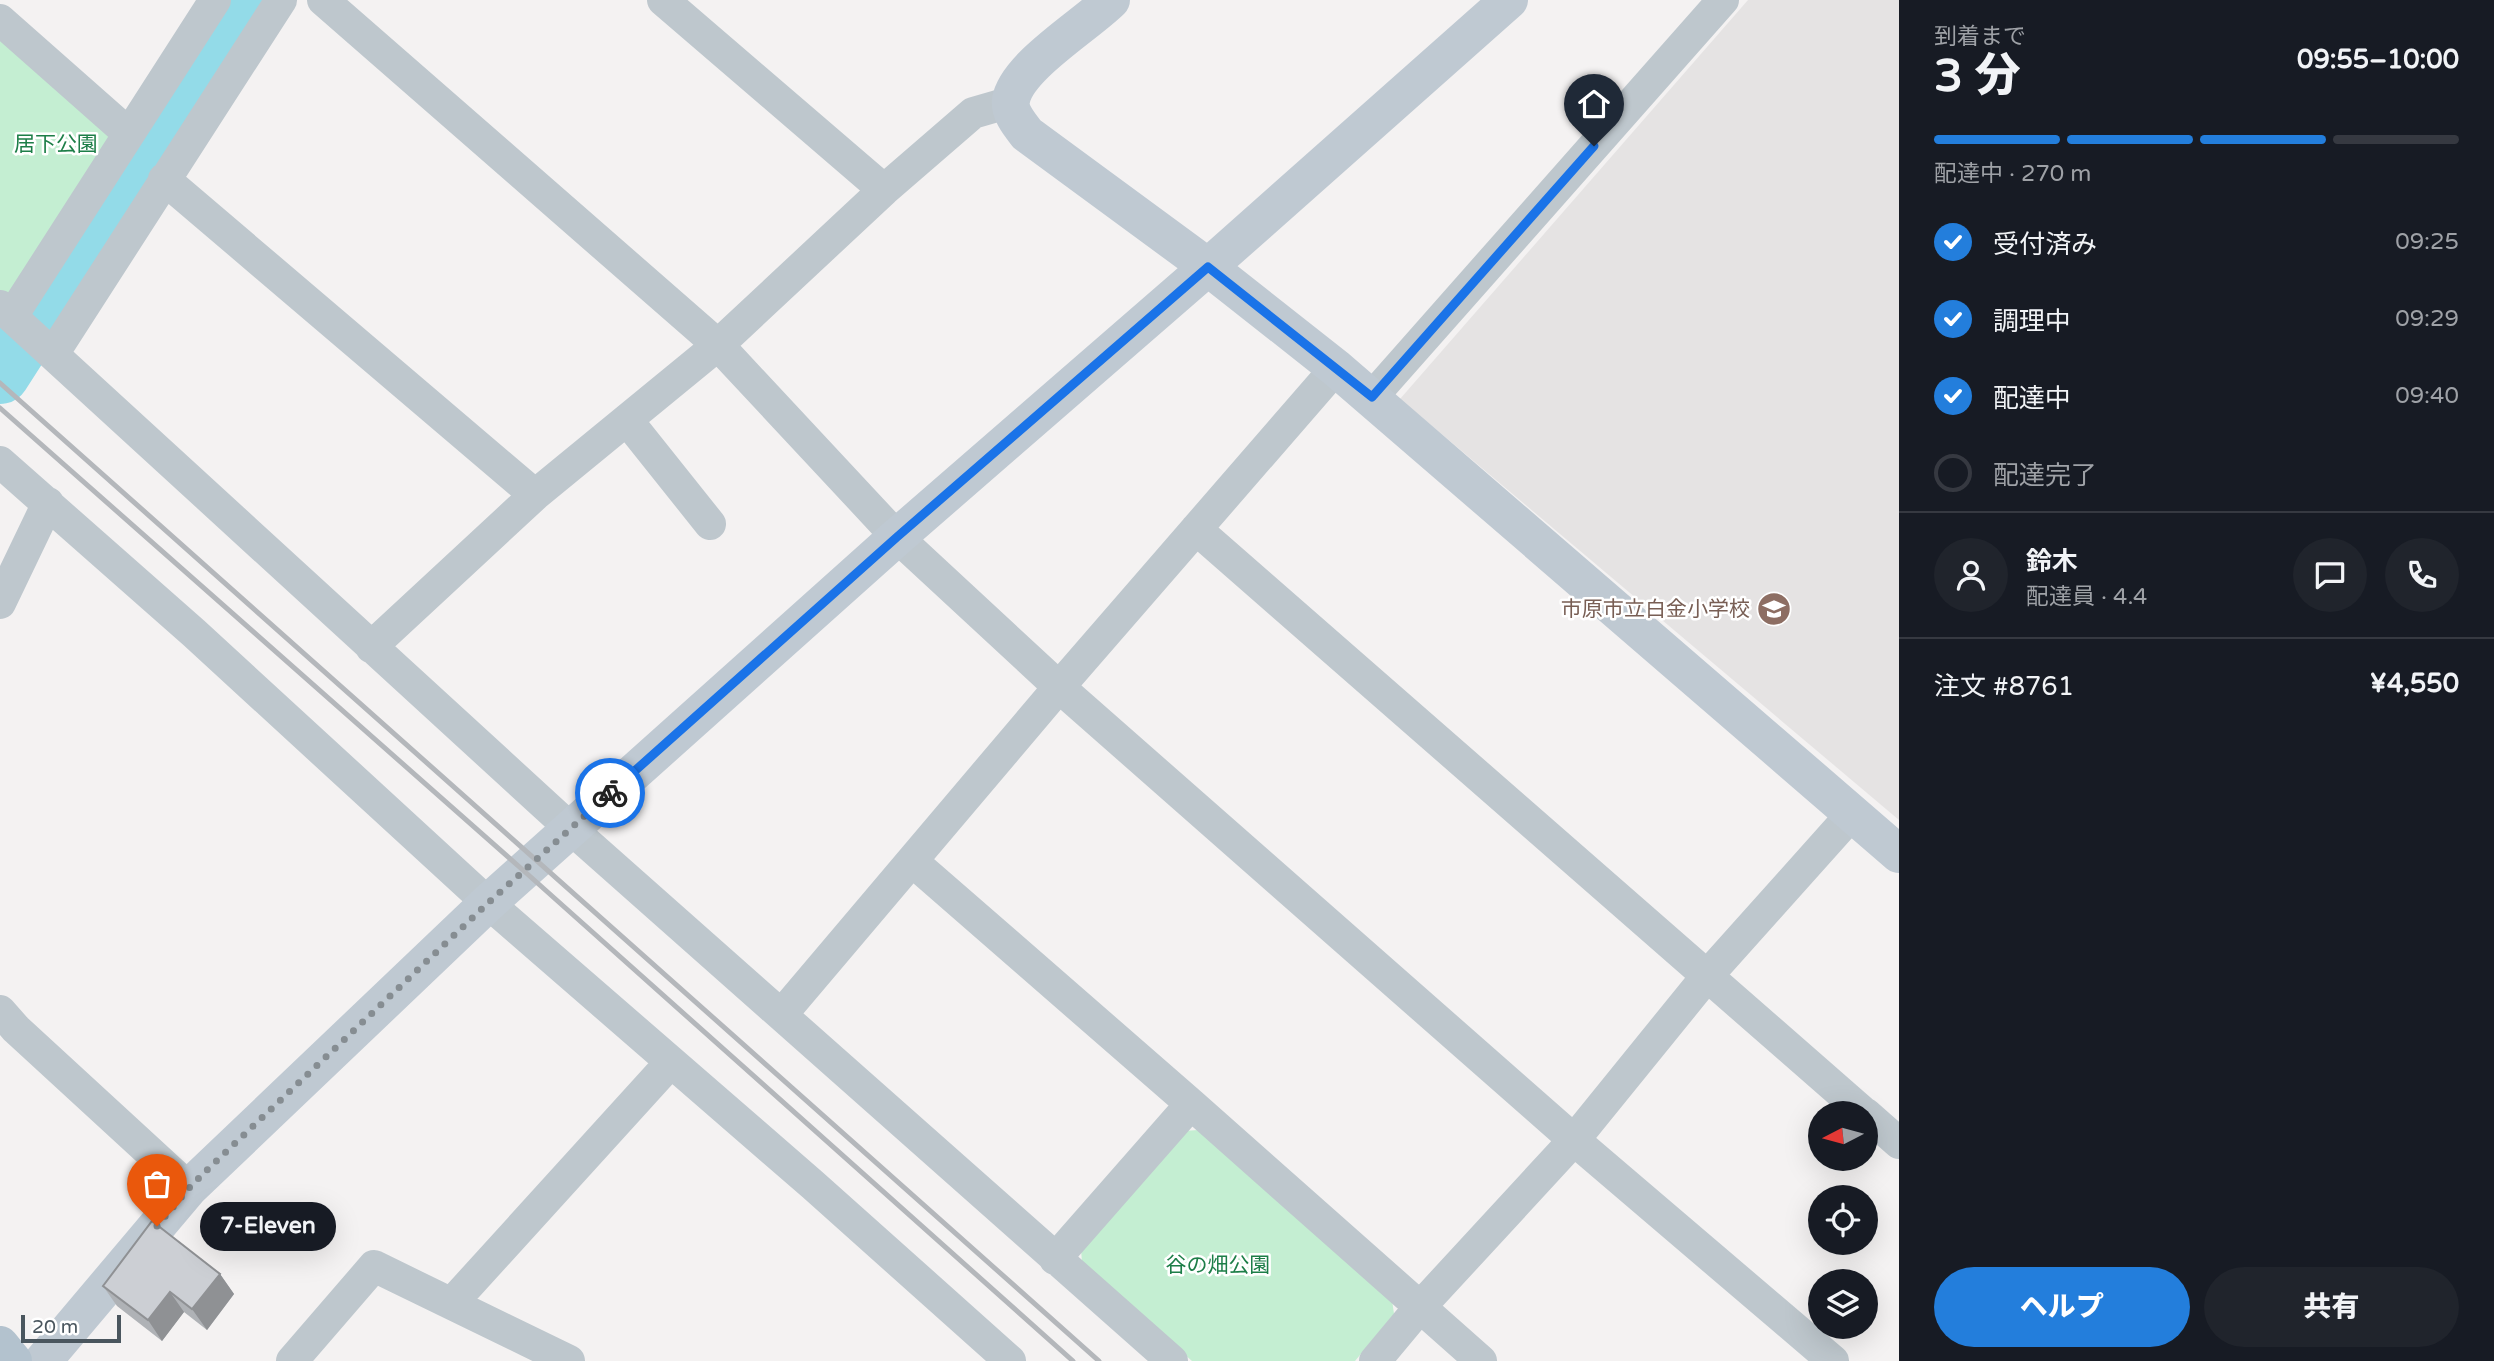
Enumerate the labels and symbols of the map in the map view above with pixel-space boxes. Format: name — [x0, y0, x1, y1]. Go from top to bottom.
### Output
pin — [1564, 74, 1624, 146]
park label: 居下公園 — [14, 132, 98, 157]
school or university icon: 市原市立白金小学校 — [1755, 590, 1793, 628]
place label: 市原市立白金小学校 — [1561, 597, 1750, 622]
courier — [575, 758, 645, 828]
north arrow — [1808, 1101, 1878, 1171]
pin — [127, 1154, 187, 1226]
callout: 7-Eleven — [199, 1202, 336, 1250]
park label: 谷の畑公園 — [1166, 1253, 1271, 1278]
scale bar — [21, 1312, 121, 1344]

